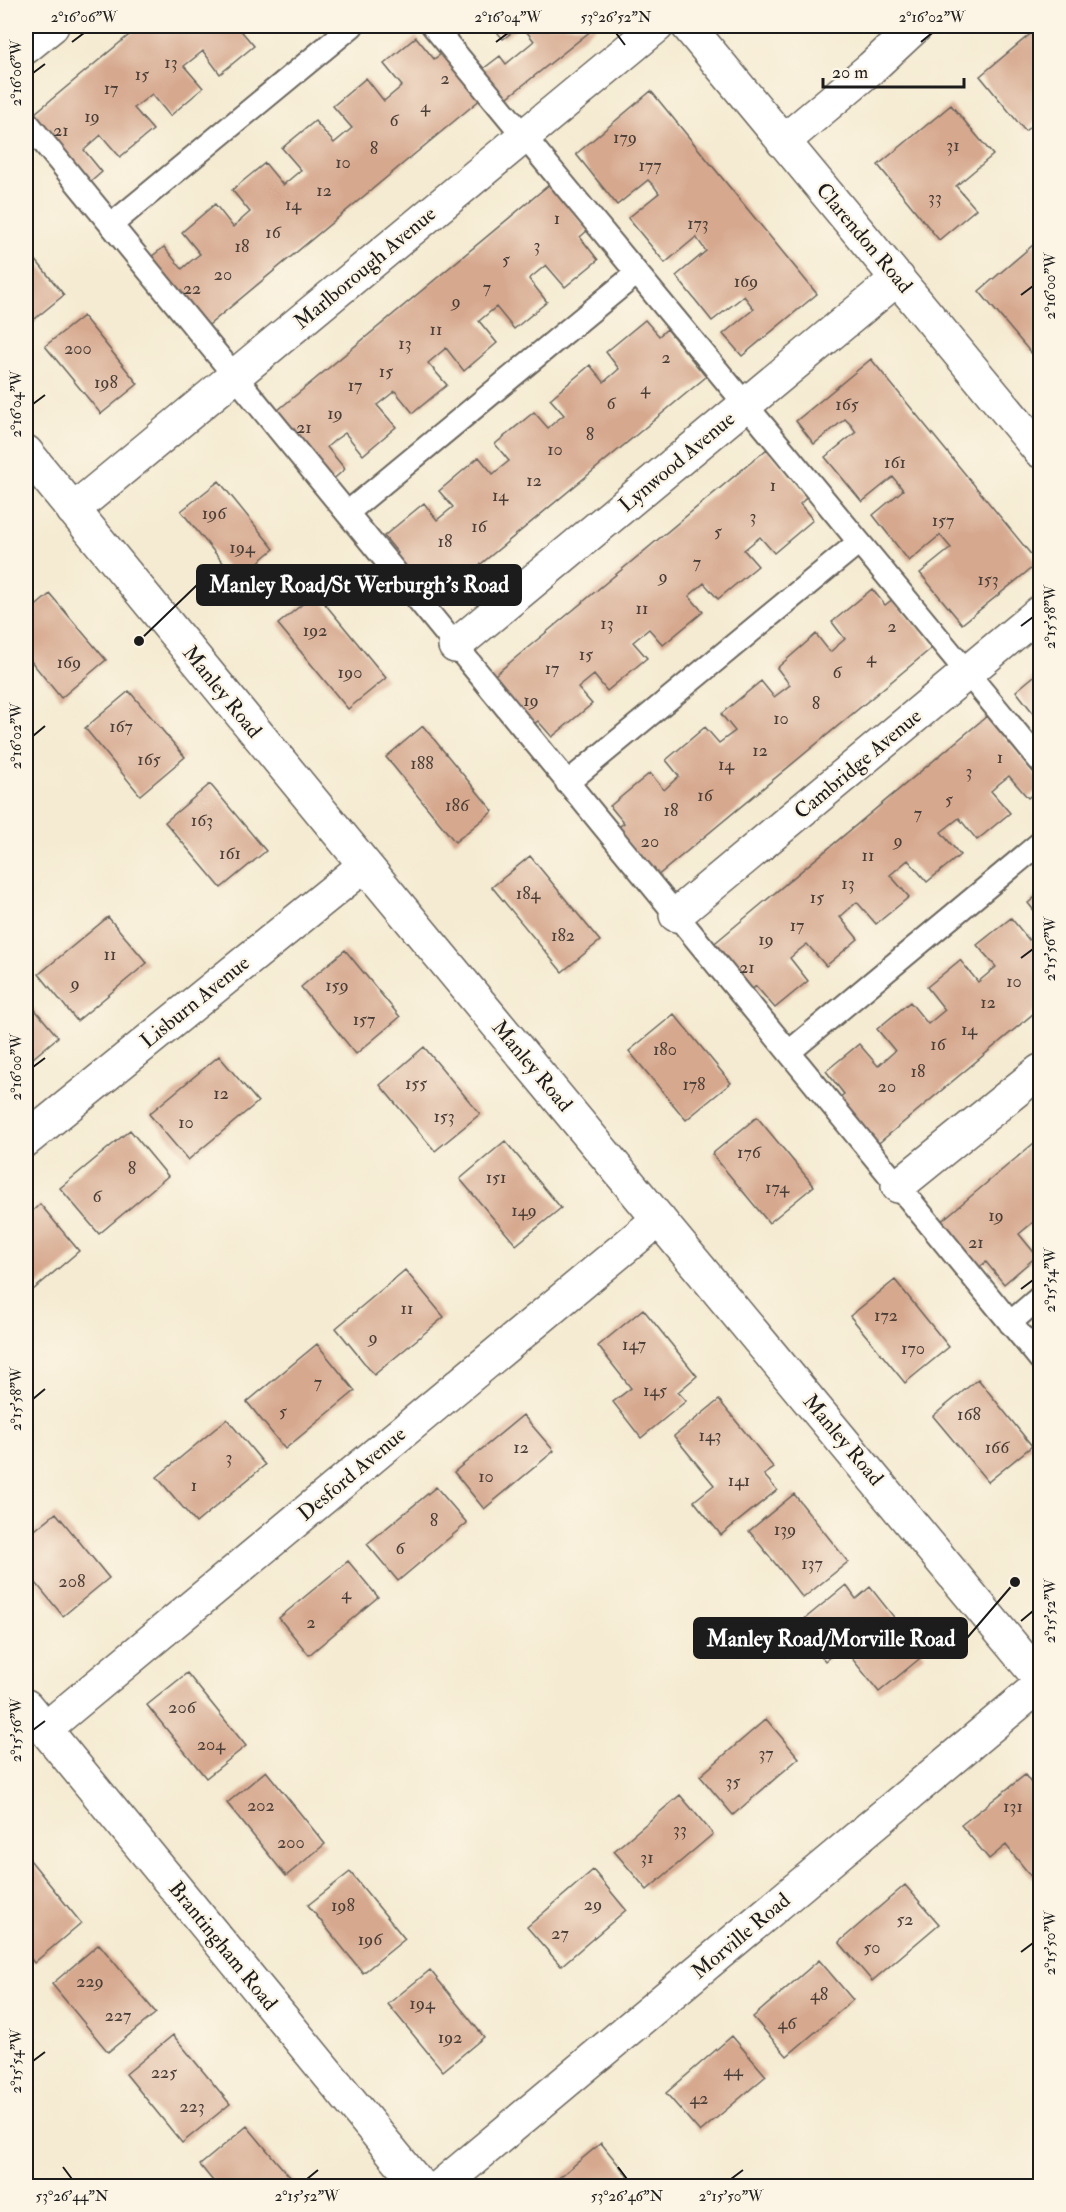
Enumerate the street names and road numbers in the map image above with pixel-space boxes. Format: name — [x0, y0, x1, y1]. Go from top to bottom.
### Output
street label: Clarendon Road — [810, 177, 919, 299]
street label: Marlborough Avenue — [288, 200, 442, 335]
street label: Lynwood Avenue — [613, 405, 741, 518]
street label: Manley Road — [176, 640, 268, 744]
street label: Cambridge Avenue — [789, 703, 927, 825]
street label: Lisburn Avenue — [135, 950, 255, 1054]
street label: Manley Road — [486, 1015, 579, 1118]
street label: Manley Road — [797, 1389, 890, 1492]
street label: Desford Avenue — [292, 1421, 412, 1527]
street label: Brantingham Road — [163, 1876, 284, 2017]
street label: Morville Road — [686, 1887, 796, 1985]

